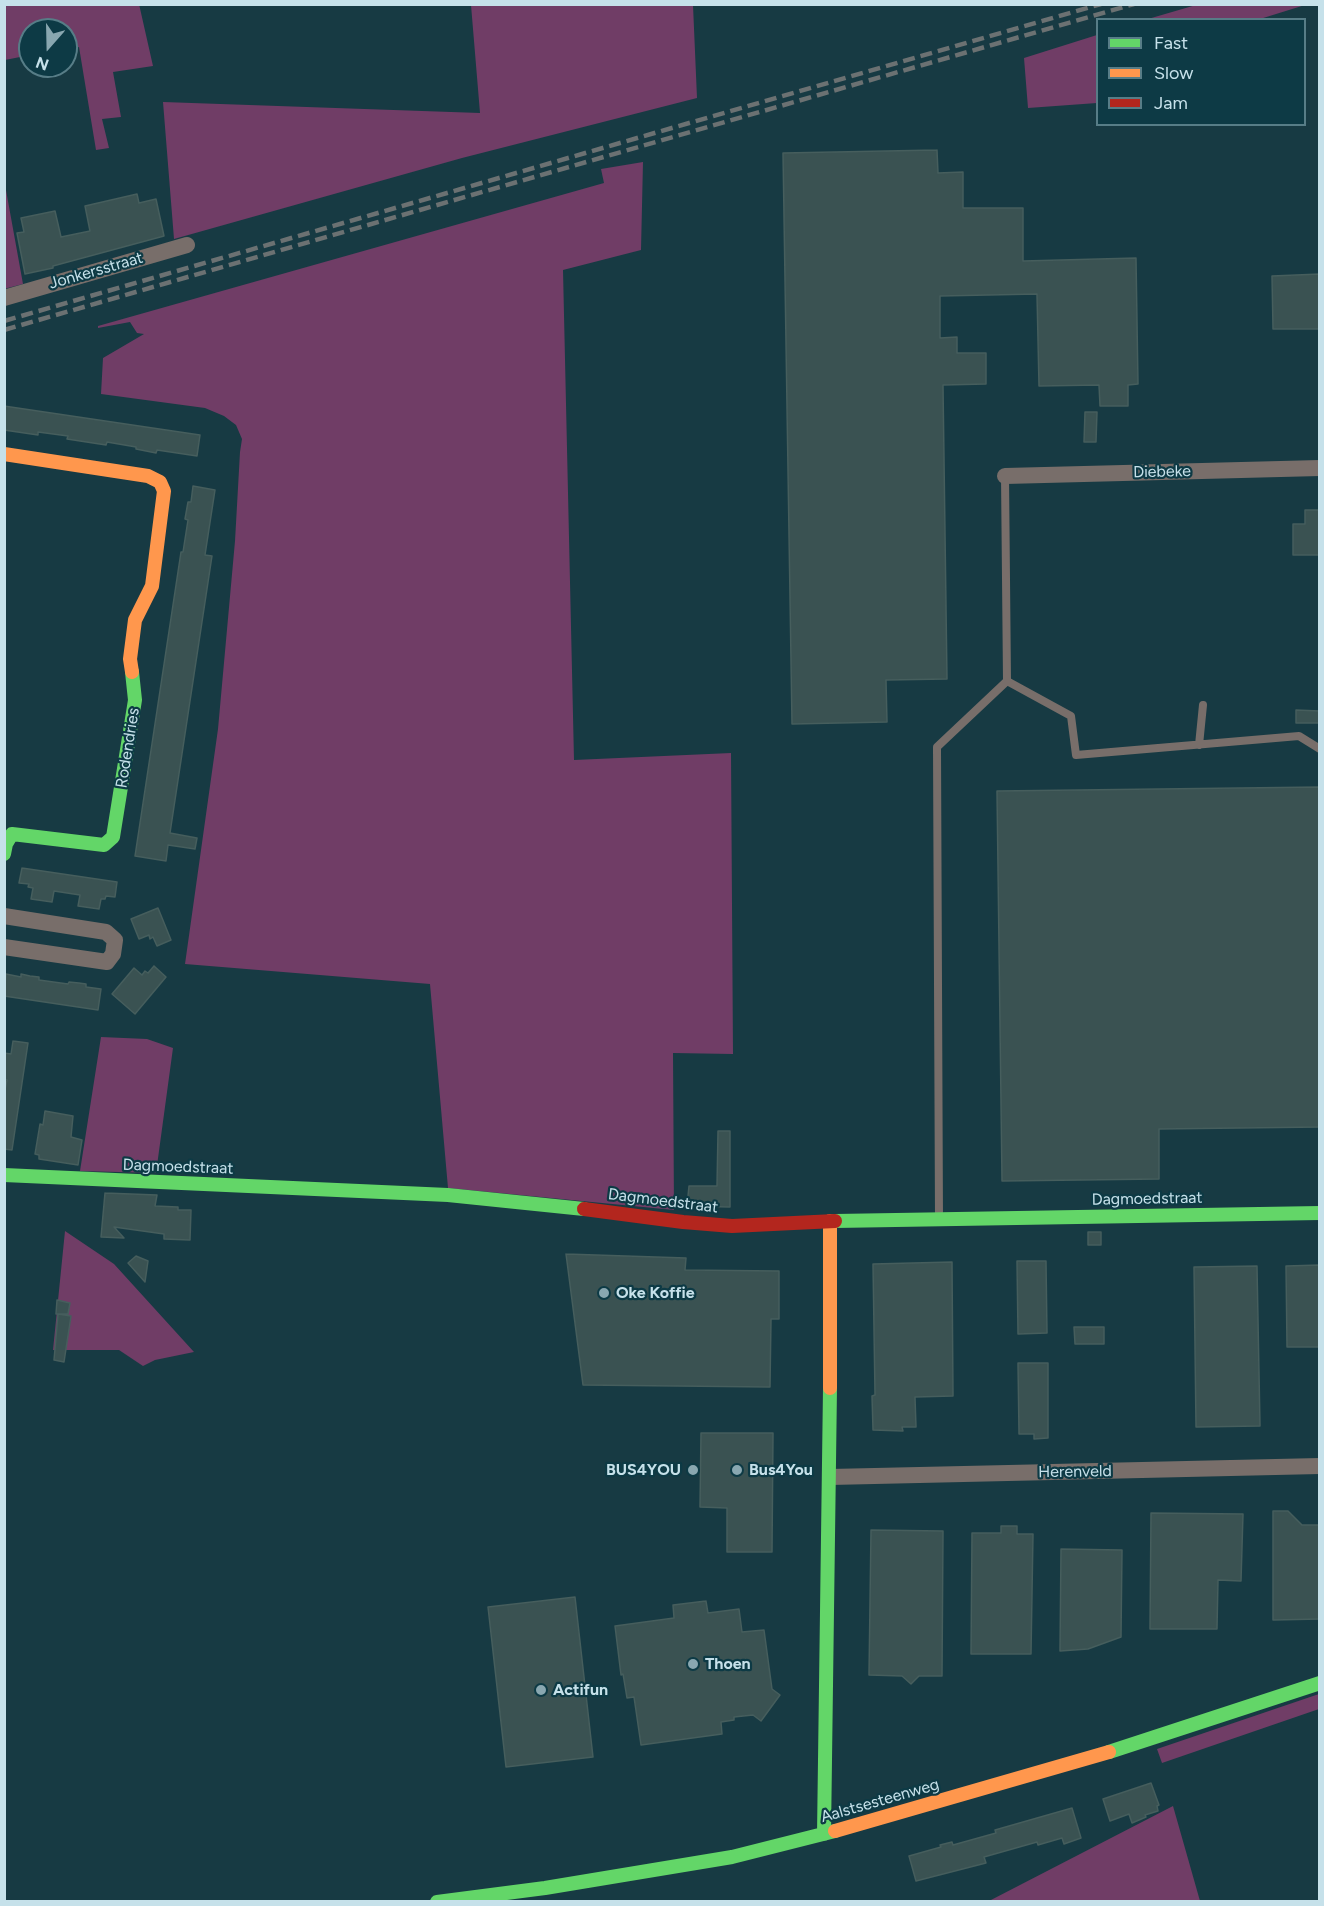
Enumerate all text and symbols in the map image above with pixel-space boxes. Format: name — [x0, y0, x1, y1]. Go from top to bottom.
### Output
north arrow — [18, 18, 78, 78]
legend — [1096, 18, 1306, 126]
text: Fast — [1154, 32, 1188, 54]
text: N — [33, 52, 51, 75]
text: Slow — [1154, 62, 1193, 84]
text: Jam — [1154, 92, 1188, 114]
street label: Jonkersstraat — [47, 248, 145, 294]
street label: Diebeke — [1133, 462, 1191, 482]
street label: Rodendries — [112, 706, 144, 790]
street label: Dagmoedstraat — [122, 1155, 234, 1179]
street label: Dagmoedstraat — [607, 1185, 719, 1217]
street label: Dagmoedstraat — [1091, 1188, 1203, 1210]
place label: Oke Koffie — [616, 1283, 695, 1303]
marker: Oke Koffie — [597, 1286, 611, 1300]
place label: BUS4YOU — [606, 1460, 681, 1480]
place label: Bus4You — [749, 1460, 813, 1480]
street label: Herenveld — [1038, 1462, 1112, 1482]
marker: BUS4YOU — [686, 1463, 700, 1477]
marker: Bus4You — [730, 1463, 744, 1477]
place label: Thoen — [705, 1654, 751, 1674]
marker: Thoen — [686, 1657, 700, 1671]
place label: Actifun — [553, 1680, 608, 1700]
marker: Actifun — [534, 1683, 548, 1697]
street label: Aalstsesteenweg — [819, 1775, 941, 1827]

